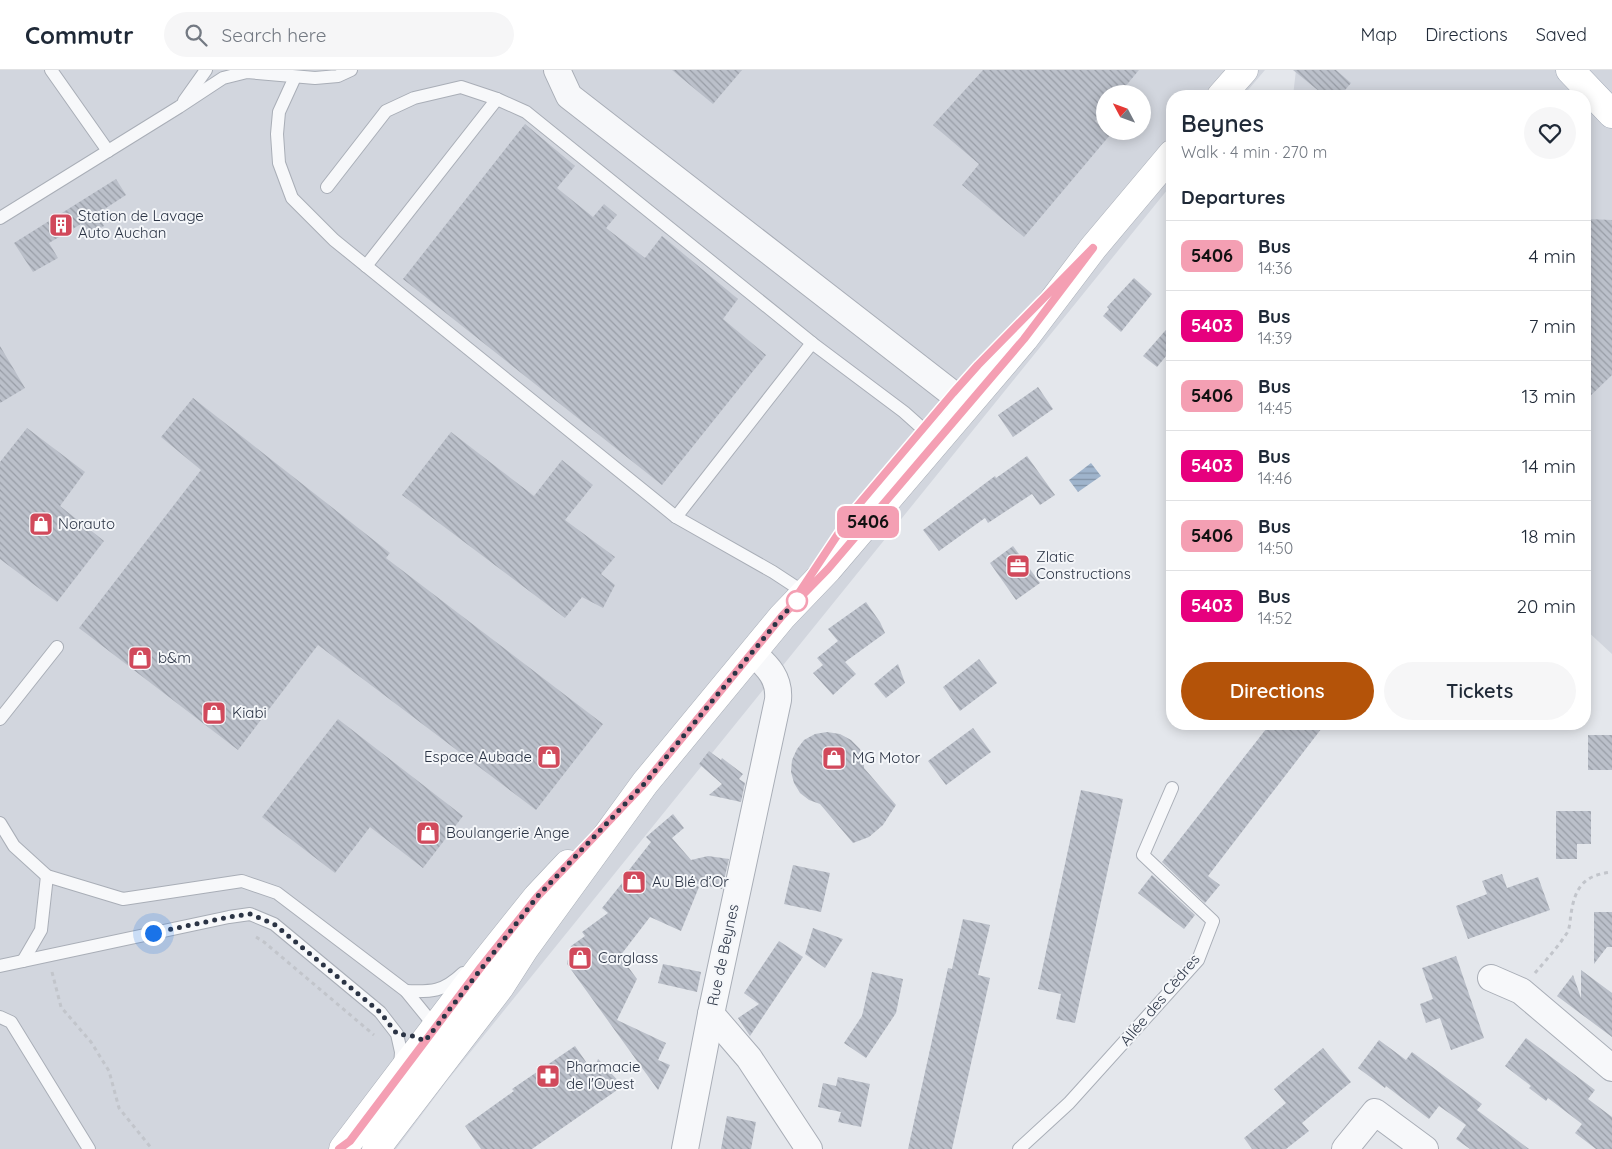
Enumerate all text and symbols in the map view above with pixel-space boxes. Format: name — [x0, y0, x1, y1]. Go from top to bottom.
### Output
search box — [164, 12, 514, 57]
text: Commutr — [25, 20, 134, 50]
icon: search — [182, 21, 210, 49]
text: Search here — [222, 23, 327, 47]
text: Map — [1360, 23, 1397, 46]
text: Directions — [1425, 23, 1508, 46]
text: Saved — [1536, 23, 1587, 46]
north arrow — [1096, 85, 1151, 140]
map controls — [1096, 85, 1151, 140]
button: heart — [1524, 107, 1576, 159]
text: Beynes — [1181, 108, 1264, 138]
text: Walk · 4 min · 270 m — [1181, 142, 1327, 162]
text: Departures — [1181, 185, 1285, 209]
place label: Station de Lavage Auto Auchan — [78, 206, 204, 242]
building icon: Station de Lavage Auto Auchan — [48, 212, 74, 238]
text: Bus — [1258, 234, 1291, 258]
text: 5406 — [1191, 244, 1233, 267]
text: 4 min — [1528, 244, 1576, 268]
text: 14:36 — [1258, 258, 1292, 278]
text: Bus — [1258, 304, 1290, 328]
text: 5403 — [1191, 314, 1233, 337]
text: 7 min — [1529, 314, 1576, 338]
text: 14:39 — [1258, 328, 1292, 348]
text: Bus — [1258, 374, 1291, 398]
text: 5406 — [1191, 384, 1233, 407]
text: 13 min — [1521, 384, 1576, 408]
text: 14:45 — [1258, 398, 1292, 418]
text: Bus — [1258, 444, 1290, 468]
text: 5403 — [1191, 454, 1233, 477]
text: 14 min — [1522, 454, 1576, 478]
text: 14:46 — [1258, 468, 1292, 488]
line badge: 5406 — [833, 506, 903, 538]
text: 5406 — [847, 510, 889, 533]
shop icon: Norauto — [28, 511, 54, 537]
place label: Norauto — [58, 514, 115, 533]
text: Bus — [1258, 514, 1291, 538]
text: 5406 — [1191, 524, 1233, 547]
text: 18 min — [1521, 524, 1576, 548]
text: 14:50 — [1258, 538, 1293, 558]
place label: Zlatic Constructions — [1036, 547, 1131, 583]
office icon: Zlatic Constructions — [1005, 553, 1031, 579]
text: Bus — [1258, 584, 1290, 608]
unlabelled marker — [786, 590, 808, 612]
text: 5403 — [1191, 594, 1233, 617]
text: 20 min — [1517, 594, 1576, 618]
text: 14:52 — [1258, 608, 1292, 628]
shop icon: b&m — [127, 645, 153, 671]
place label: b&m — [158, 648, 191, 667]
button: Directions — [1181, 662, 1374, 720]
button: Tickets — [1384, 662, 1576, 720]
shop icon: Kiabi — [201, 700, 227, 726]
place label: Kiabi — [232, 703, 267, 722]
shop icon: Espace Aubade — [536, 744, 562, 770]
shop icon: MG Motor — [821, 745, 847, 771]
place label: Espace Aubade — [424, 747, 532, 766]
place label: MG Motor — [852, 748, 920, 767]
shop icon: Boulangerie Ange — [415, 820, 441, 846]
place label: Boulangerie Ange — [446, 823, 570, 842]
shop icon: Au Blé d’Or — [621, 869, 647, 895]
place label: Au Blé d’Or — [652, 872, 729, 891]
street label: Rue de Beynes — [702, 902, 743, 1008]
your location — [141, 921, 166, 946]
shop icon: Carglass — [567, 945, 593, 971]
place label: Carglass — [598, 948, 658, 967]
street label: Allée des Cèdres — [1116, 950, 1204, 1050]
place label: Pharmacie de l'Ouest — [566, 1057, 641, 1093]
pharmacy icon: Pharmacie de l'Ouest — [535, 1063, 561, 1089]

